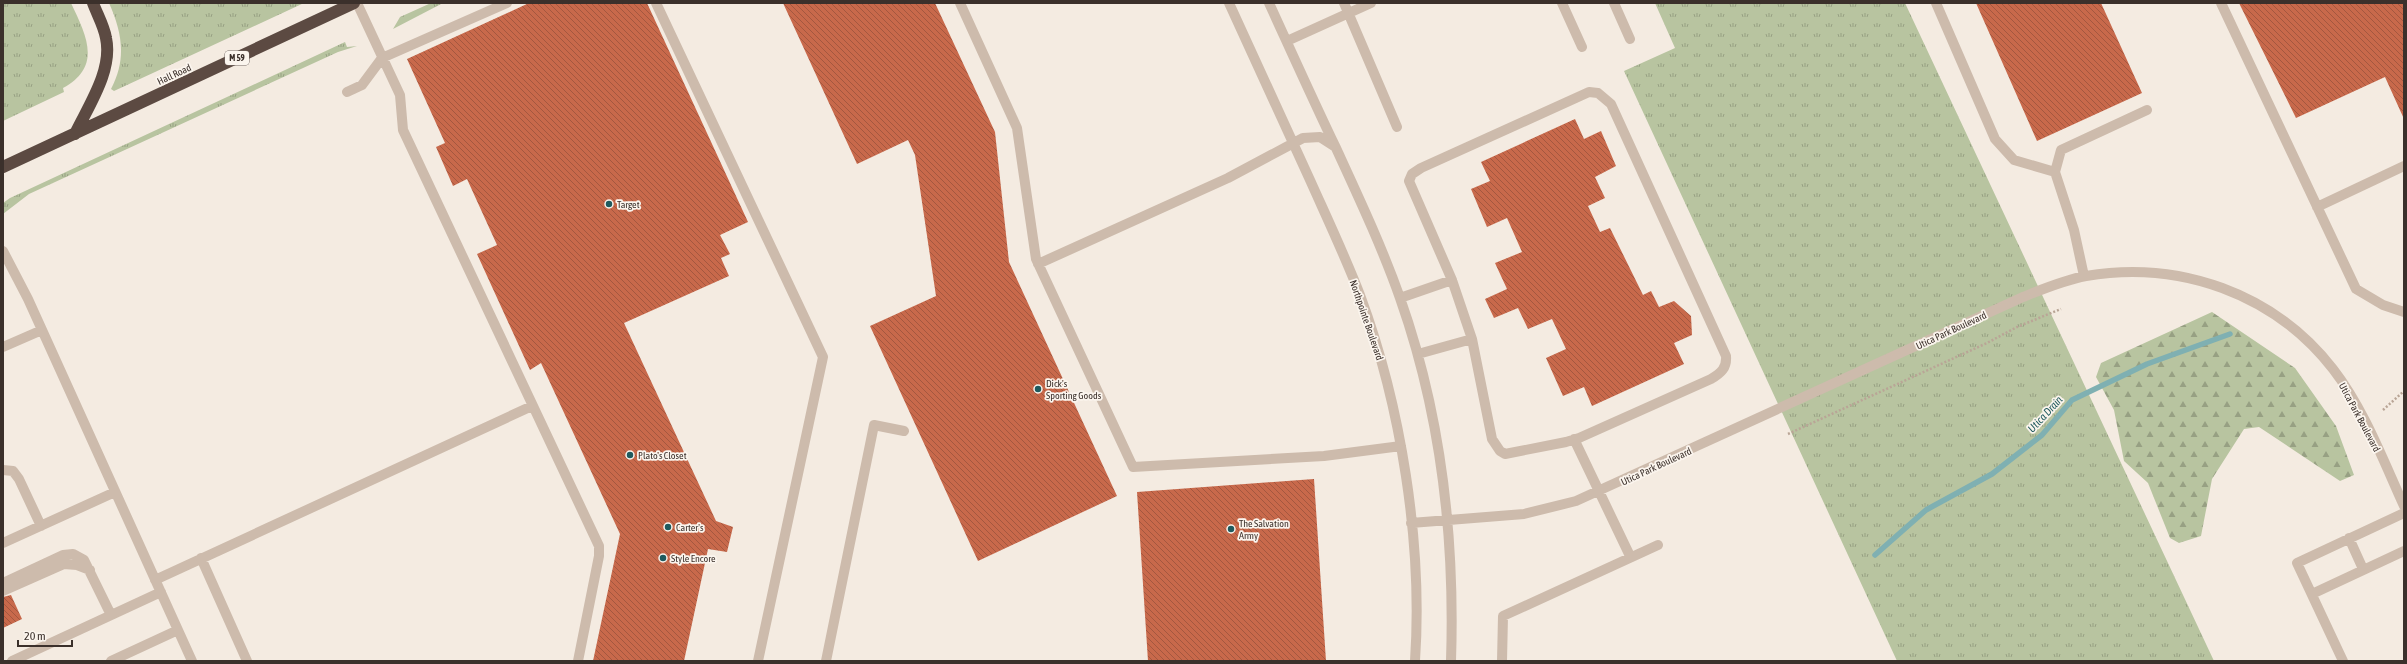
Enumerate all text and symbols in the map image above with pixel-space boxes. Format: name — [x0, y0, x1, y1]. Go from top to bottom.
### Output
road number: M 59 — [225, 51, 249, 65]
street label: Hall Road — [155, 62, 193, 87]
marker: Target — [604, 199, 614, 209]
place label: Target — [617, 199, 640, 210]
street label: Northpointe Boulevard — [1348, 279, 1385, 362]
street label: Utica Park Boulevard — [1914, 309, 1988, 352]
place label: Dick's Sporting Goods — [1046, 378, 1102, 401]
street label: Utica Park Boulevard — [2337, 381, 2382, 454]
marker: Dick's Sporting Goods — [1033, 384, 1043, 394]
water label: Utica Drain — [2025, 393, 2065, 435]
street label: Utica Park Boulevard — [1619, 445, 1693, 488]
marker: Plato's Closet — [625, 450, 635, 460]
place label: Plato's Closet — [638, 450, 687, 461]
place label: The Salvation Army — [1239, 518, 1289, 541]
marker: Carter's — [663, 522, 673, 532]
place label: Carter's — [676, 522, 704, 533]
marker: The Salvation Army — [1226, 524, 1236, 534]
marker: Style Encore — [658, 553, 668, 563]
place label: Style Encore — [671, 553, 716, 564]
scale bar — [18, 622, 72, 648]
text: 20 m — [24, 629, 46, 643]

